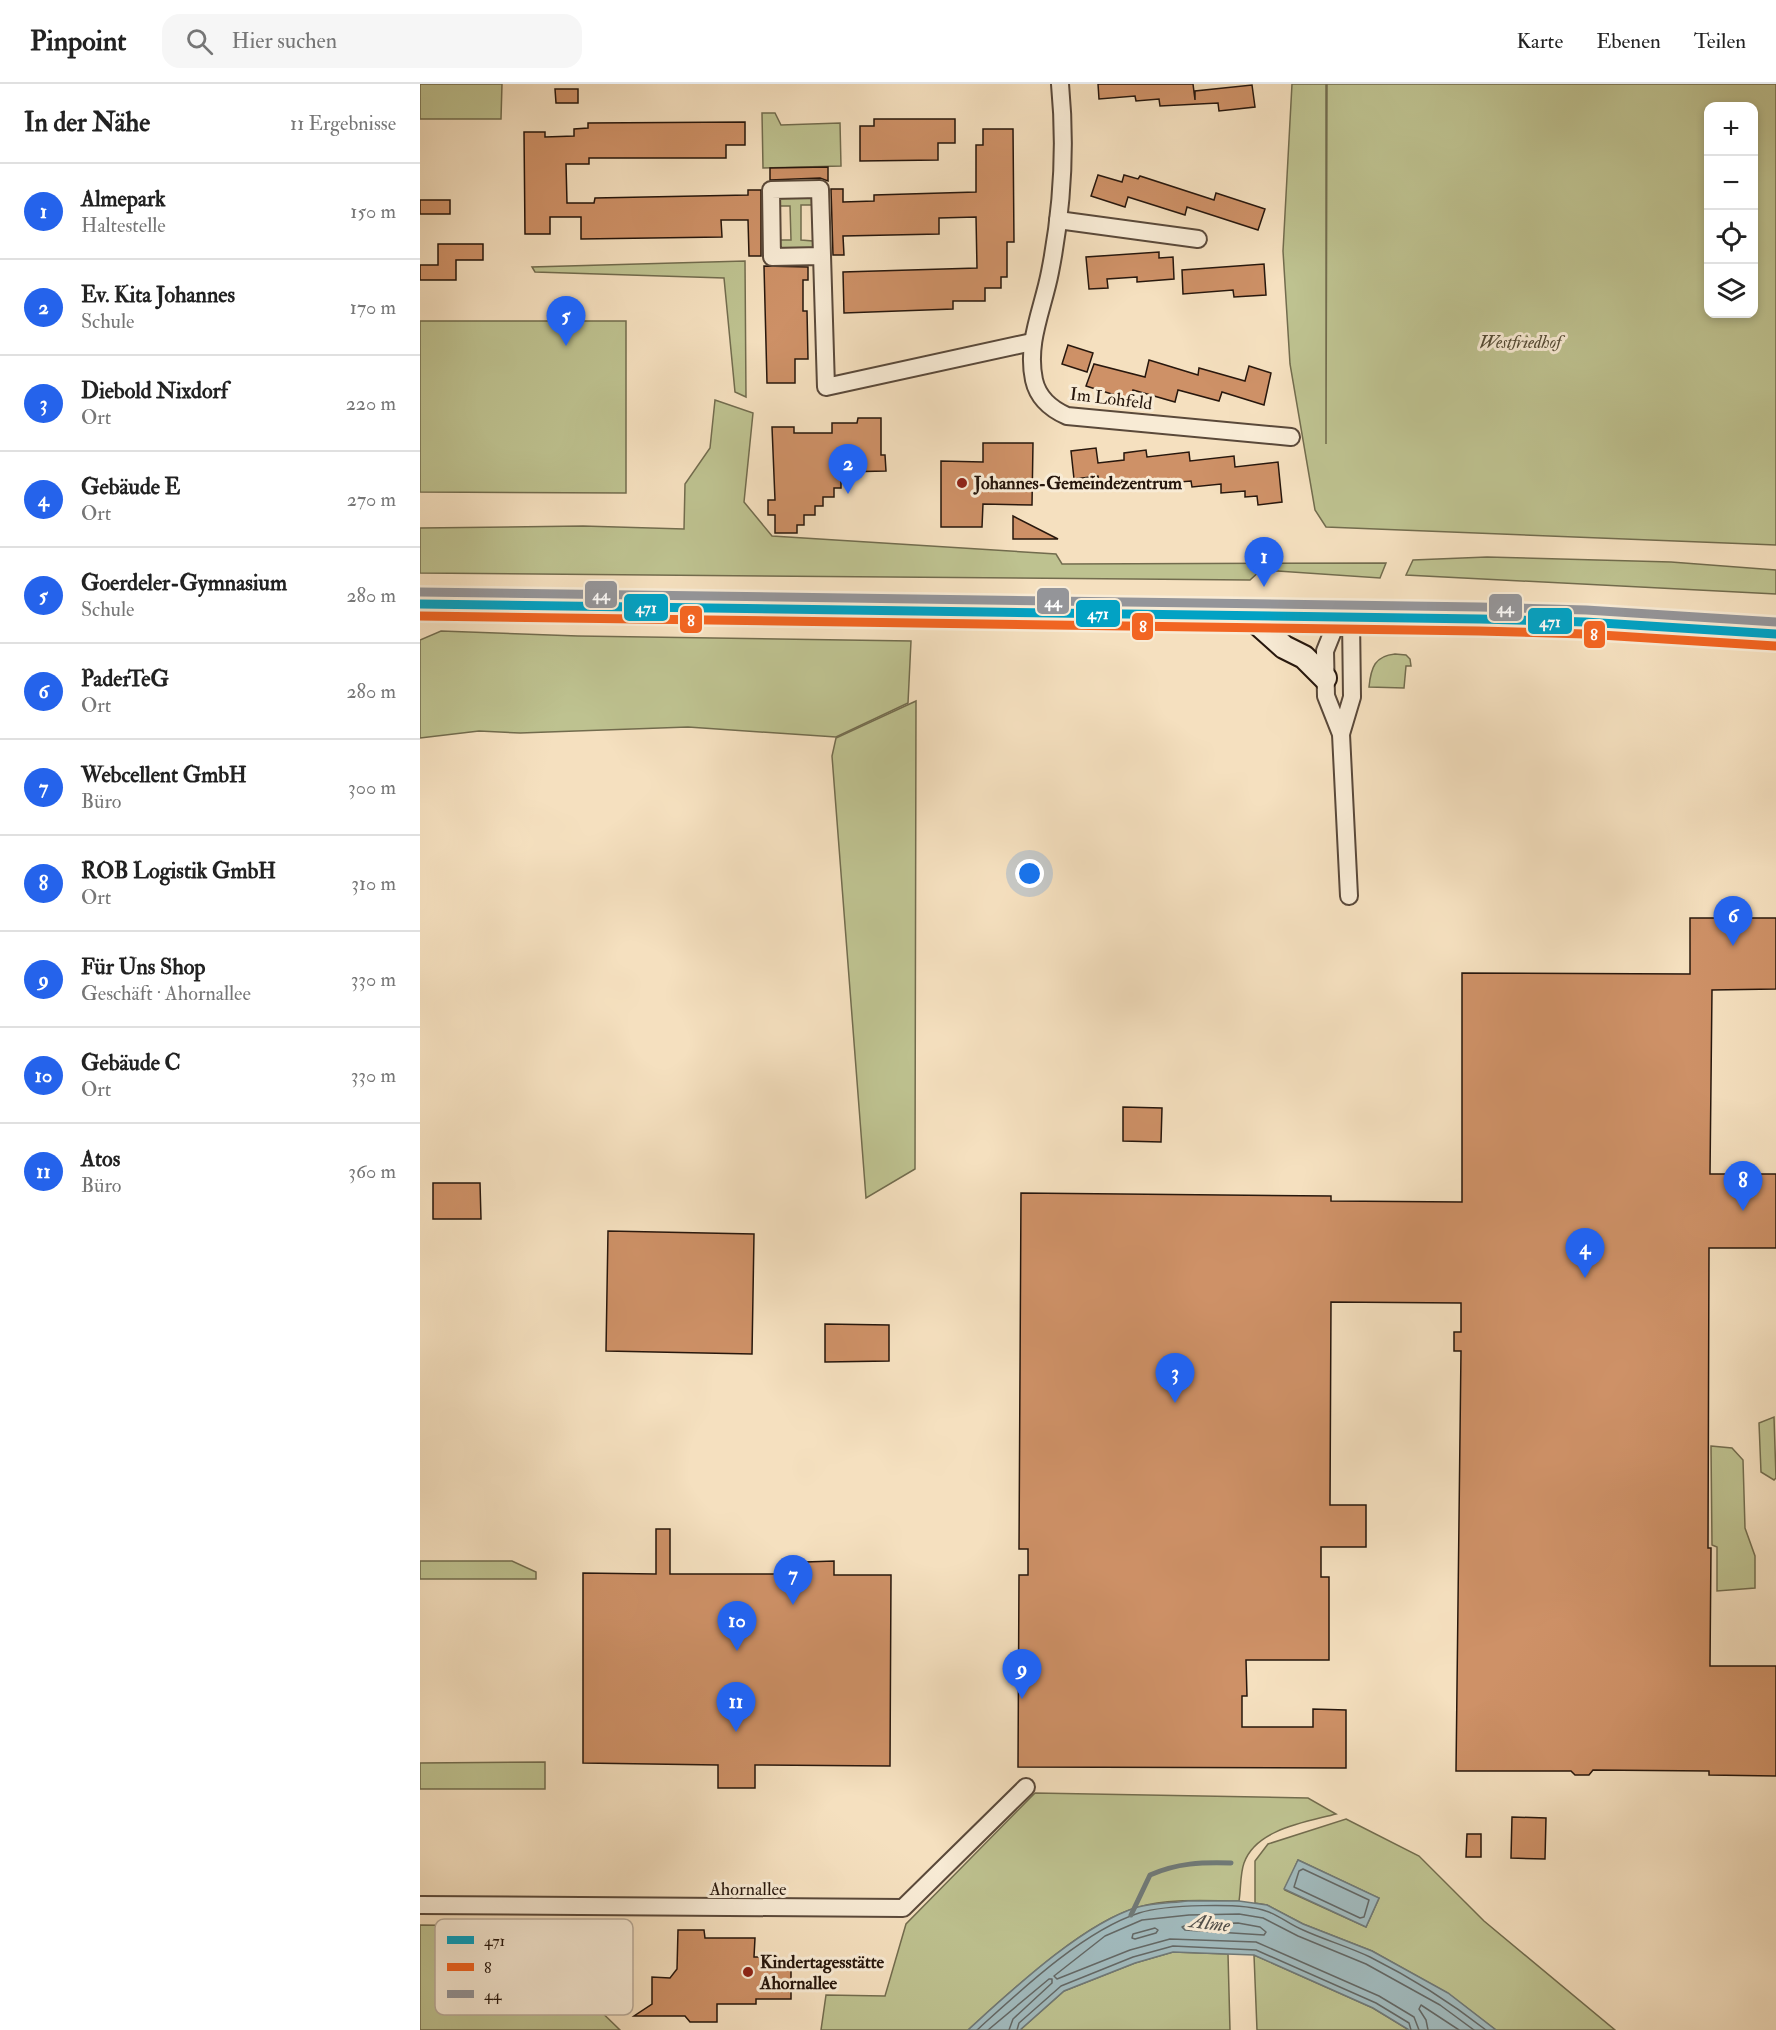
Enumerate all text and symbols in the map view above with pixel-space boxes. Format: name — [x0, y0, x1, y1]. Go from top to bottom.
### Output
search box — [162, 14, 582, 68]
text: Pinpoint — [30, 24, 126, 59]
icon: search — [183, 25, 216, 58]
text: Hier suchen — [231, 27, 337, 55]
text: Karte — [1516, 28, 1563, 55]
text: Ebenen — [1596, 28, 1661, 55]
text: Teilen — [1694, 28, 1746, 55]
map controls — [1704, 102, 1758, 318]
button: + — [1704, 102, 1758, 156]
text: In der Nähe — [24, 107, 150, 139]
text: 11 Ergebnisse — [290, 111, 396, 136]
button: − — [1704, 156, 1758, 210]
text: Almepark — [81, 185, 166, 213]
text: 1 — [40, 199, 47, 224]
text: 150 m — [350, 199, 396, 224]
button: locate — [1704, 210, 1758, 264]
text: Haltestelle — [81, 213, 166, 238]
button: layers — [1704, 264, 1758, 318]
text: Ev. Kita Johannes — [81, 281, 235, 309]
text: 2 — [38, 295, 49, 320]
text: 170 m — [350, 295, 396, 320]
pin: 5 — [546, 296, 586, 346]
text: Schule — [81, 309, 134, 334]
park label: Westfriedhof — [1479, 331, 1566, 354]
text: Diebold Nixdorf — [81, 377, 228, 405]
street label: Im Lohfeld — [1068, 383, 1154, 415]
text: 3 — [40, 391, 47, 416]
text: 220 m — [346, 391, 396, 416]
text: Ort — [81, 405, 111, 430]
pin: 2 — [828, 444, 868, 494]
place label: Johannes-Gemeindezentrum — [973, 472, 1183, 495]
text: Gebäude E — [81, 473, 180, 501]
marker: Johannes-Gemeindezentrum — [955, 476, 969, 490]
text: 4 — [38, 487, 49, 512]
text: 270 m — [347, 487, 396, 512]
text: Ort — [81, 501, 111, 526]
pin: 1 — [1244, 538, 1284, 587]
text: Goerdeler-Gymnasium — [81, 569, 287, 597]
line badge: 44 — [584, 580, 618, 609]
text: 5 — [39, 583, 48, 608]
text: 280 m — [346, 583, 396, 608]
text: 44 — [591, 585, 611, 605]
line badge: 44 — [1036, 587, 1070, 615]
text: 44 — [1043, 592, 1063, 612]
line badge: 471 — [623, 593, 669, 622]
line badge: 44 — [1488, 593, 1523, 622]
text: Schule — [81, 597, 134, 622]
text: 471 — [634, 598, 657, 618]
text: 44 — [1495, 598, 1515, 618]
line badge: 471 — [1075, 599, 1121, 628]
text: 471 — [1086, 604, 1109, 624]
line badge: 8 — [679, 605, 703, 634]
line badge: 471 — [1527, 607, 1573, 635]
text: 8 — [687, 611, 695, 631]
line badge: 8 — [1131, 612, 1154, 641]
text: 471 — [1538, 612, 1561, 632]
text: 8 — [1139, 617, 1147, 637]
line badge: 8 — [1583, 620, 1606, 649]
text: 8 — [1590, 625, 1598, 645]
text: PaderTeG — [81, 665, 169, 693]
text: 6 — [38, 679, 49, 704]
text: 280 m — [346, 679, 396, 704]
text: Ort — [81, 693, 111, 718]
text: Webcellent GmbH — [81, 761, 247, 789]
text: 7 — [39, 775, 48, 800]
text: 300 m — [348, 775, 396, 800]
text: Büro — [81, 789, 121, 814]
text: ROB Logistik GmbH — [81, 857, 276, 885]
your location — [1015, 859, 1044, 888]
text: 8 — [39, 871, 48, 896]
text: 310 m — [351, 871, 396, 896]
text: Ort — [81, 885, 111, 910]
pin: 6 — [1714, 896, 1752, 946]
text: Für Uns Shop — [81, 953, 205, 981]
text: 9 — [38, 967, 49, 992]
text: 330 m — [351, 967, 396, 992]
text: Geschäft · Ahornallee — [81, 981, 251, 1006]
text: Gebäude C — [81, 1049, 181, 1077]
text: 10 — [35, 1063, 52, 1088]
text: 330 m — [351, 1063, 396, 1088]
text: Ort — [81, 1077, 111, 1102]
text: Atos — [81, 1145, 120, 1173]
text: 11 — [36, 1159, 51, 1184]
text: 360 m — [348, 1159, 396, 1184]
pin: 8 — [1724, 1162, 1762, 1211]
text: Büro — [81, 1173, 121, 1198]
pin: 4 — [1566, 1228, 1604, 1278]
pin: 3 — [1156, 1354, 1194, 1403]
pin: 7 — [774, 1556, 812, 1605]
pin: 10 — [718, 1602, 756, 1651]
pin: 9 — [1002, 1650, 1042, 1699]
pin: 11 — [716, 1682, 756, 1732]
street label: Ahornallee — [708, 1878, 787, 1901]
water label: Alme — [1187, 1908, 1232, 1938]
legend — [435, 1919, 633, 2015]
text: 471 — [484, 1931, 505, 1951]
place label: Kindertagesstätte Ahornallee — [759, 1951, 885, 1995]
text: 8 — [484, 1958, 492, 1978]
marker: Kindertagesstätte Ahornallee — [741, 1965, 755, 1979]
text: 44 — [484, 1985, 503, 2005]

